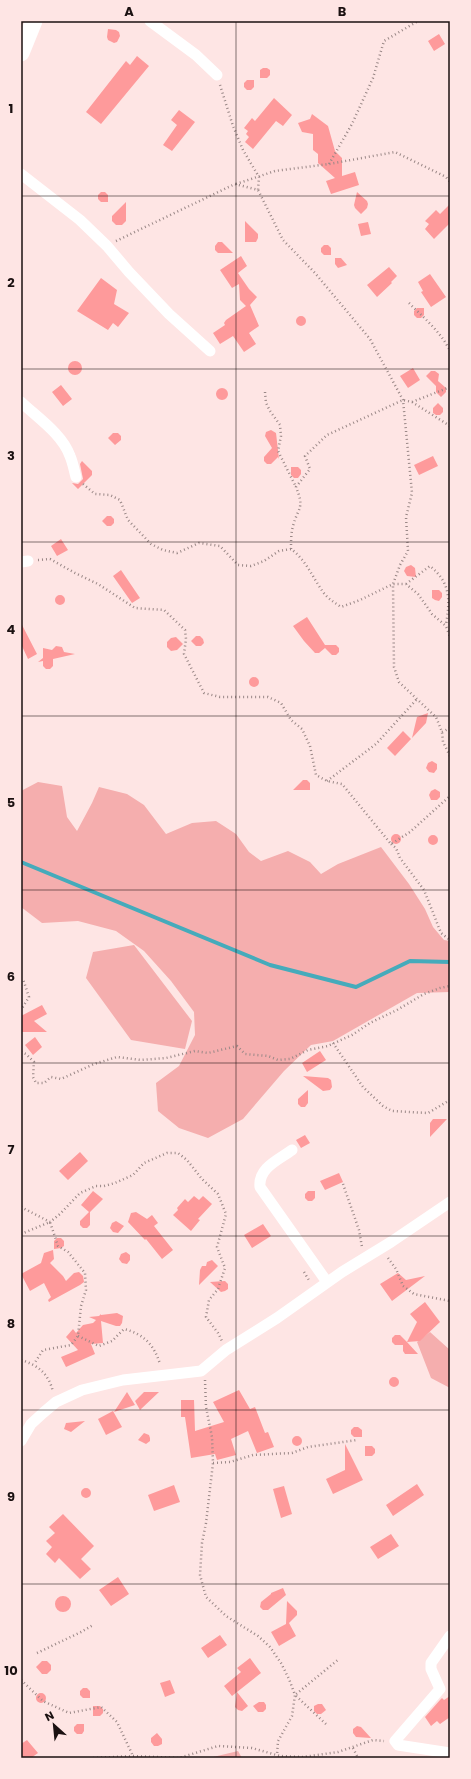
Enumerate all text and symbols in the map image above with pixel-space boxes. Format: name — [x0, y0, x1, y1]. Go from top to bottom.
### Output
text: A — [124, 2, 134, 21]
text: B — [338, 2, 347, 21]
text: 1 — [9, 99, 13, 118]
text: 2 — [7, 273, 15, 292]
text: 3 — [7, 446, 15, 465]
text: 4 — [7, 620, 16, 639]
text: 5 — [7, 793, 15, 812]
text: 6 — [7, 967, 15, 986]
text: 7 — [8, 1140, 15, 1159]
text: 8 — [7, 1314, 15, 1333]
text: 9 — [7, 1487, 15, 1506]
text: 10 — [4, 1661, 18, 1680]
north arrow — [34, 1705, 74, 1745]
text: N — [42, 1707, 57, 1725]

